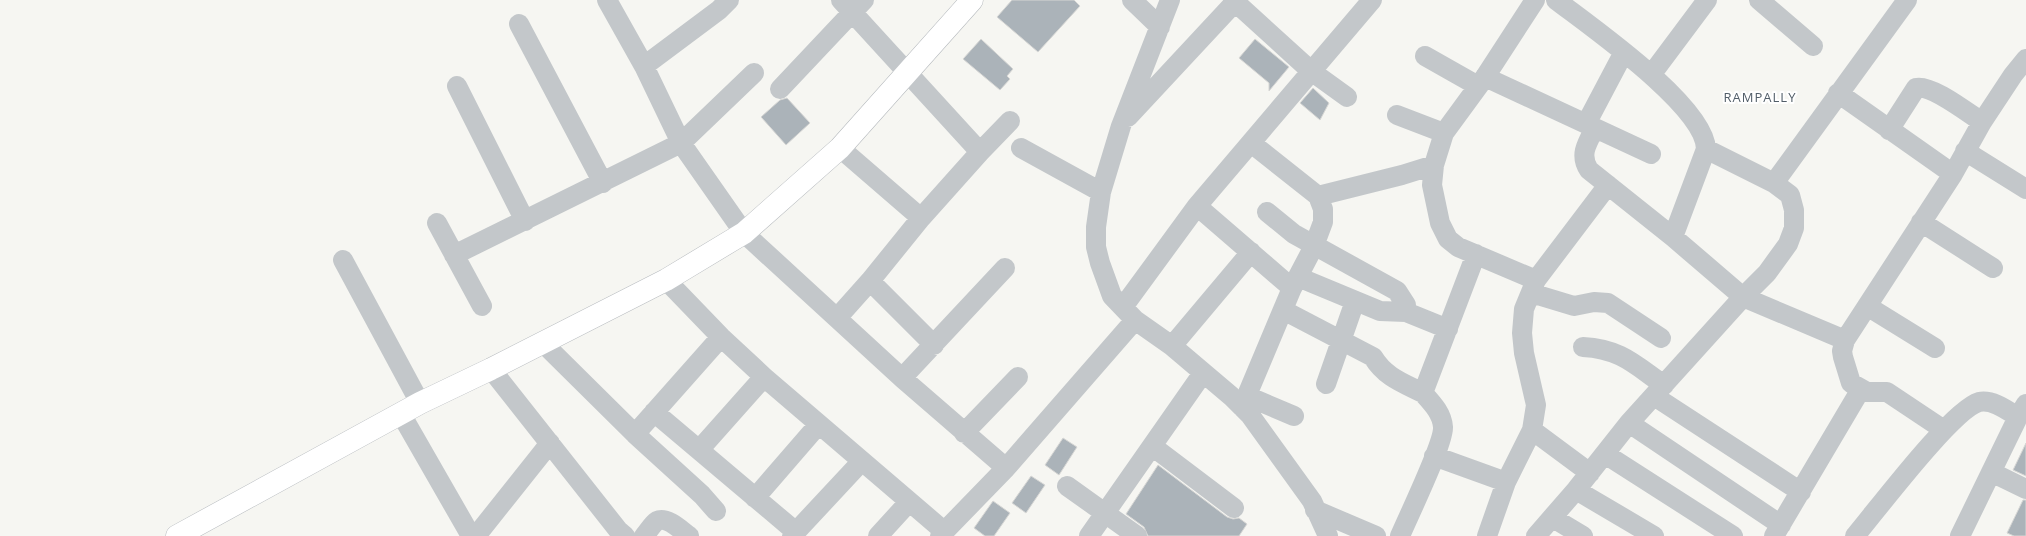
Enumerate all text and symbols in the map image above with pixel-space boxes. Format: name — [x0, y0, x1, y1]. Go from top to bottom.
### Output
district label: RAMPALLY — [1724, 88, 1796, 106]

